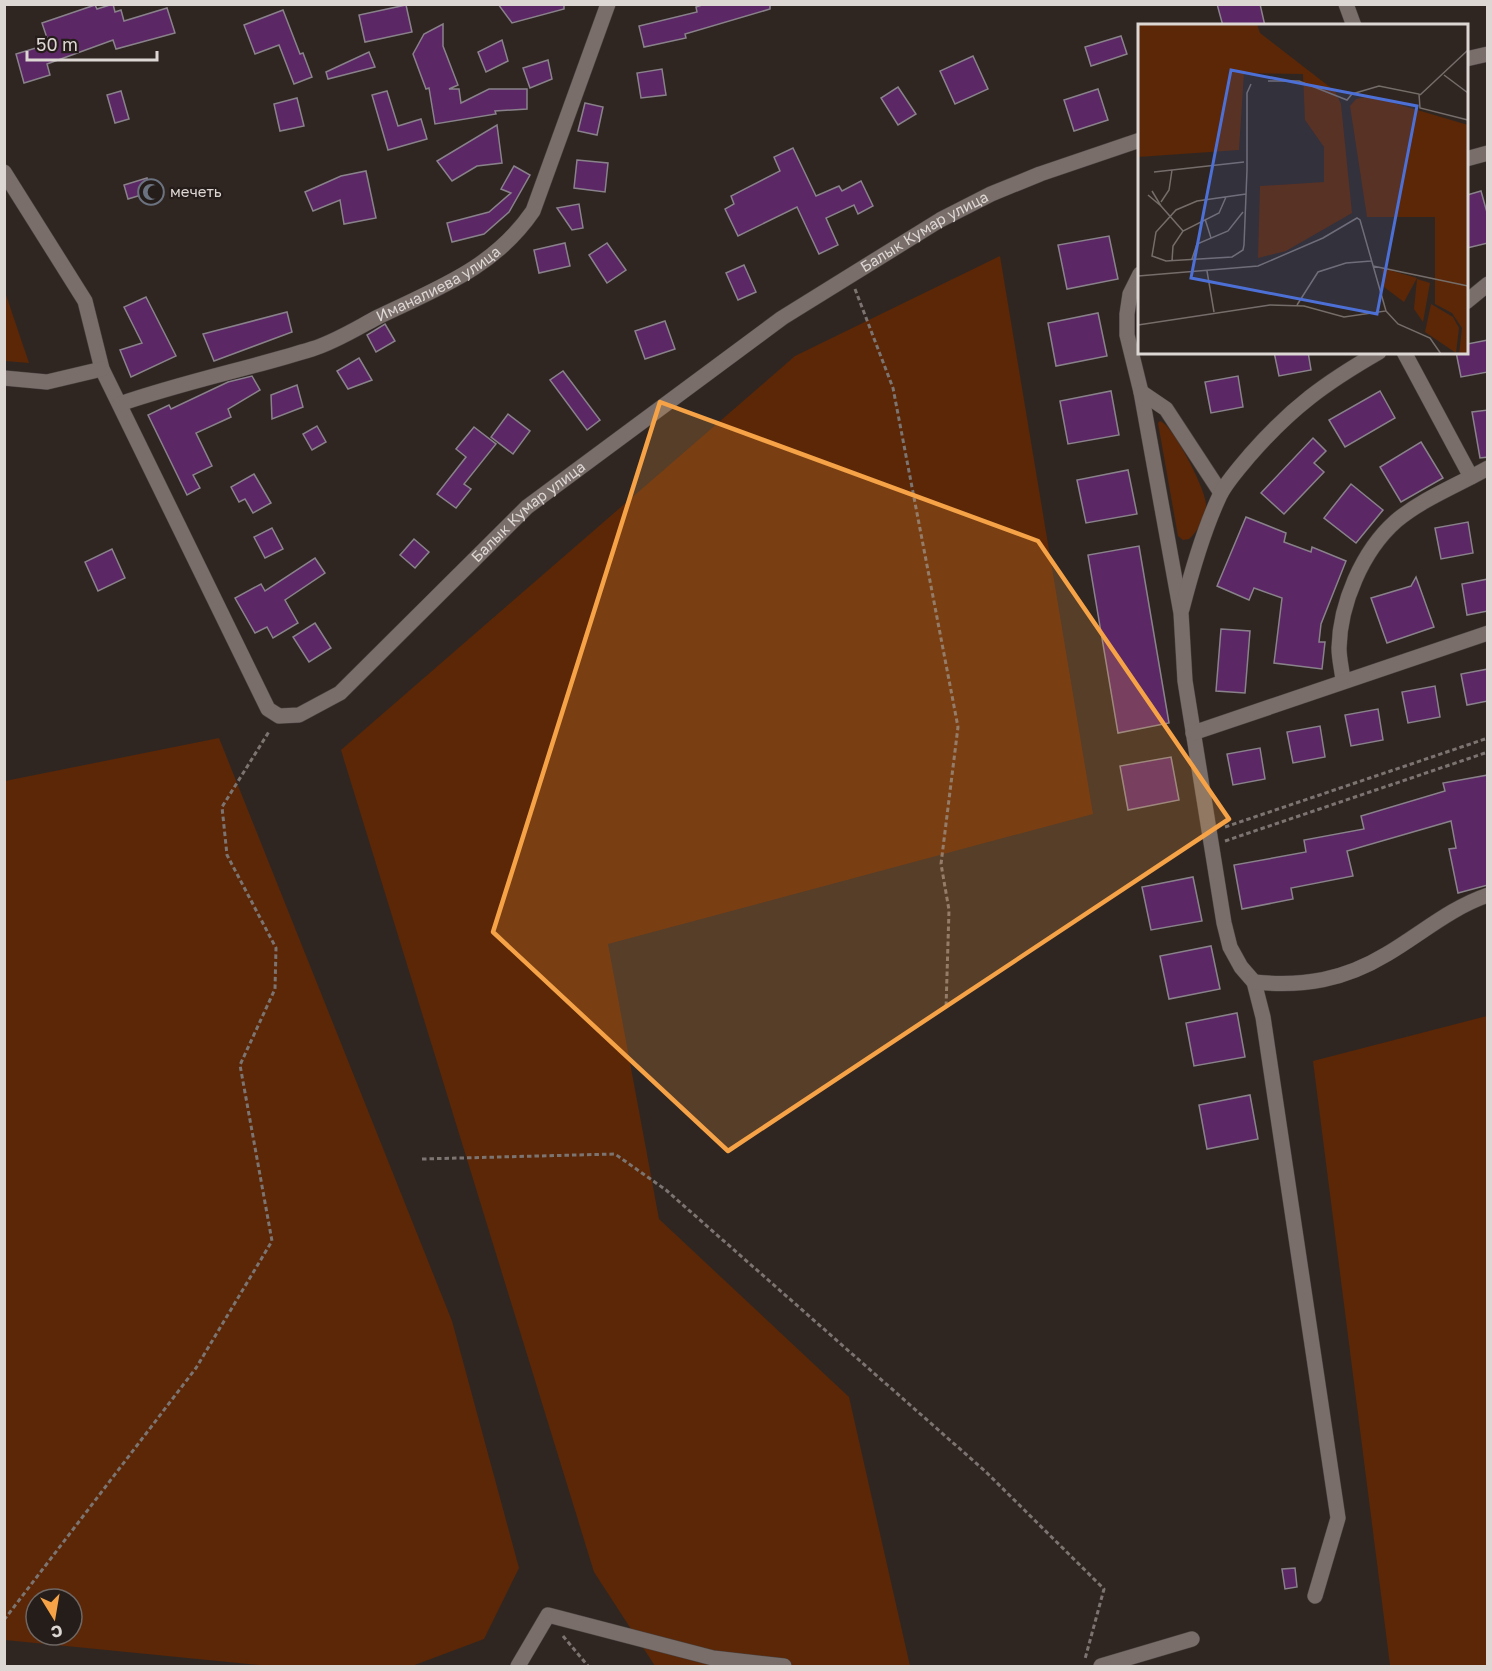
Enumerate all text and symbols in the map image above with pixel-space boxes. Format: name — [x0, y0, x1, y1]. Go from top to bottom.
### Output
scale bar — [27, 24, 158, 62]
inset map — [1138, 24, 1468, 354]
text: 50 m — [36, 33, 78, 55]
mosque icon: мечеть — [136, 177, 166, 207]
place label: мечеть — [170, 182, 222, 200]
street label: Балык Кумар улица — [857, 187, 991, 275]
street label: Иманалиева улица — [373, 242, 504, 325]
street label: Балык Кумар улица — [467, 457, 588, 565]
north arrow — [24, 1587, 84, 1647]
text: С — [49, 1621, 64, 1643]

